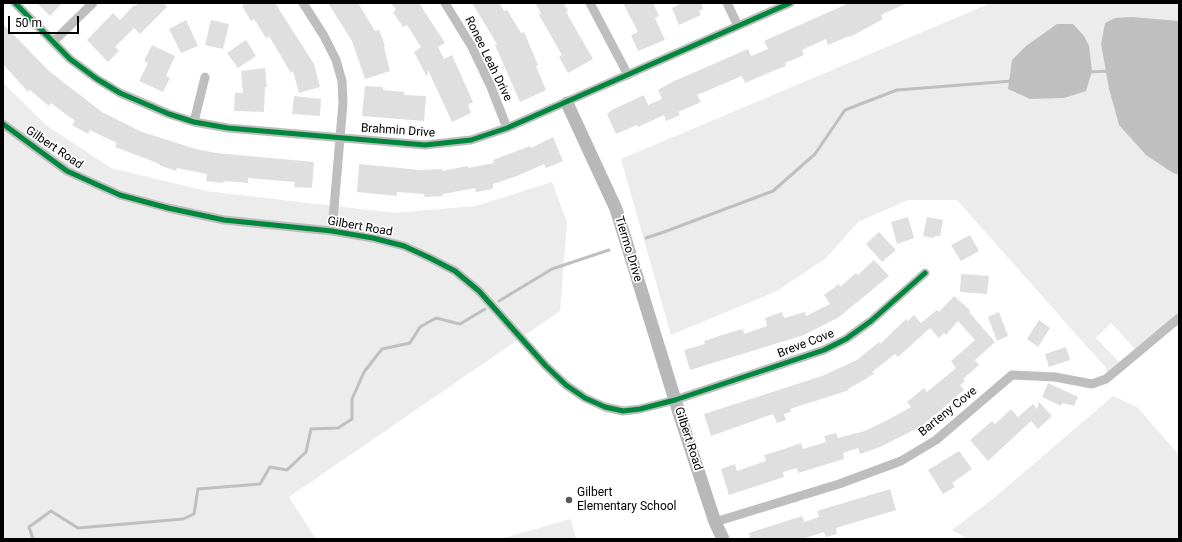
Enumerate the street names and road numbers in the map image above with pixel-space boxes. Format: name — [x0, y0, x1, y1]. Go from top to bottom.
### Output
street label: Ronee Leah Drive — [461, 14, 515, 104]
street label: Brahmin Drive — [360, 121, 436, 141]
street label: Gilbert Road — [23, 124, 85, 172]
street label: Gilbert Road — [326, 214, 394, 240]
street label: Tiermo Drive — [611, 214, 645, 284]
street label: Breve Cove — [776, 327, 836, 361]
street label: Barteny Cove — [916, 384, 980, 440]
street label: Gilbert Road — [671, 405, 705, 473]

